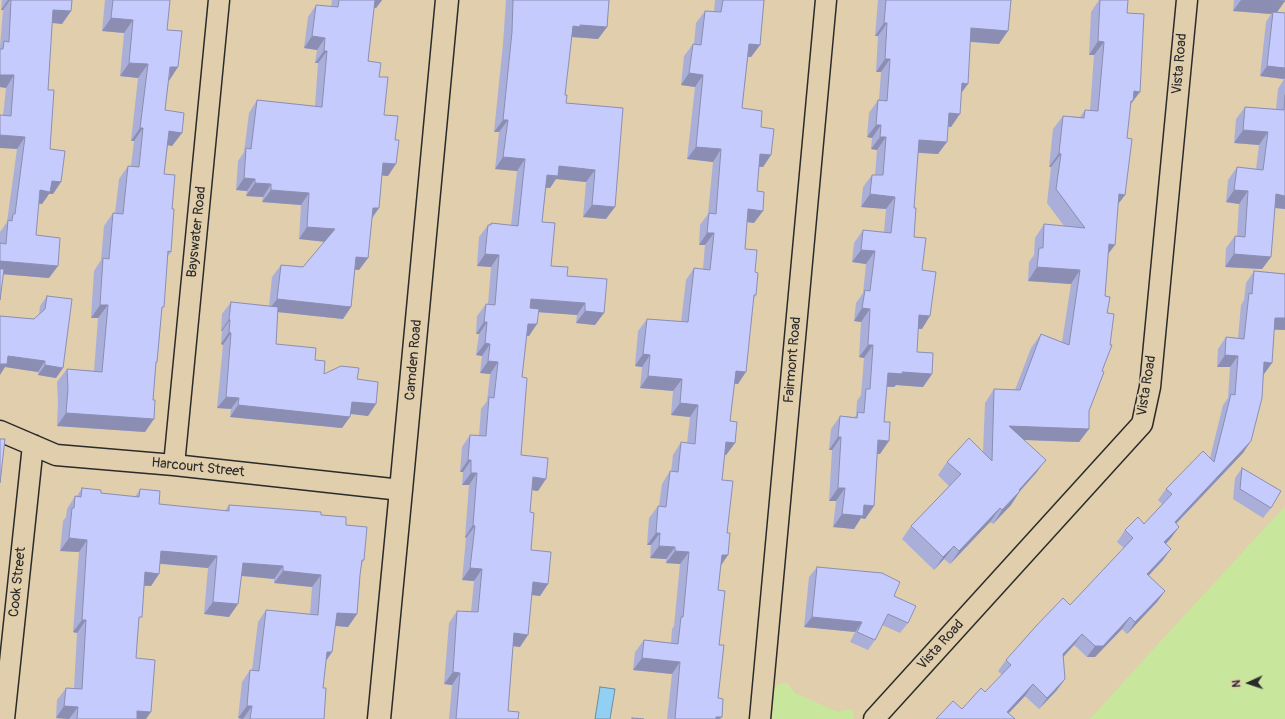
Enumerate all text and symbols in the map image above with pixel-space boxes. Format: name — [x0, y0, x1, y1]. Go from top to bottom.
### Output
street label: Vista Road — [1169, 33, 1191, 95]
street label: Bayswater Road — [184, 185, 210, 279]
street label: Fairmont Road — [781, 316, 805, 404]
street label: Camden Road — [402, 319, 426, 401]
street label: Vista Road — [1134, 354, 1160, 418]
street label: Harcourt Street — [151, 455, 245, 481]
street label: Cook Street — [6, 546, 30, 618]
street label: Vista Road — [914, 617, 968, 673]
north arrow — [1229, 663, 1269, 703]
text: N — [1230, 680, 1243, 688]

